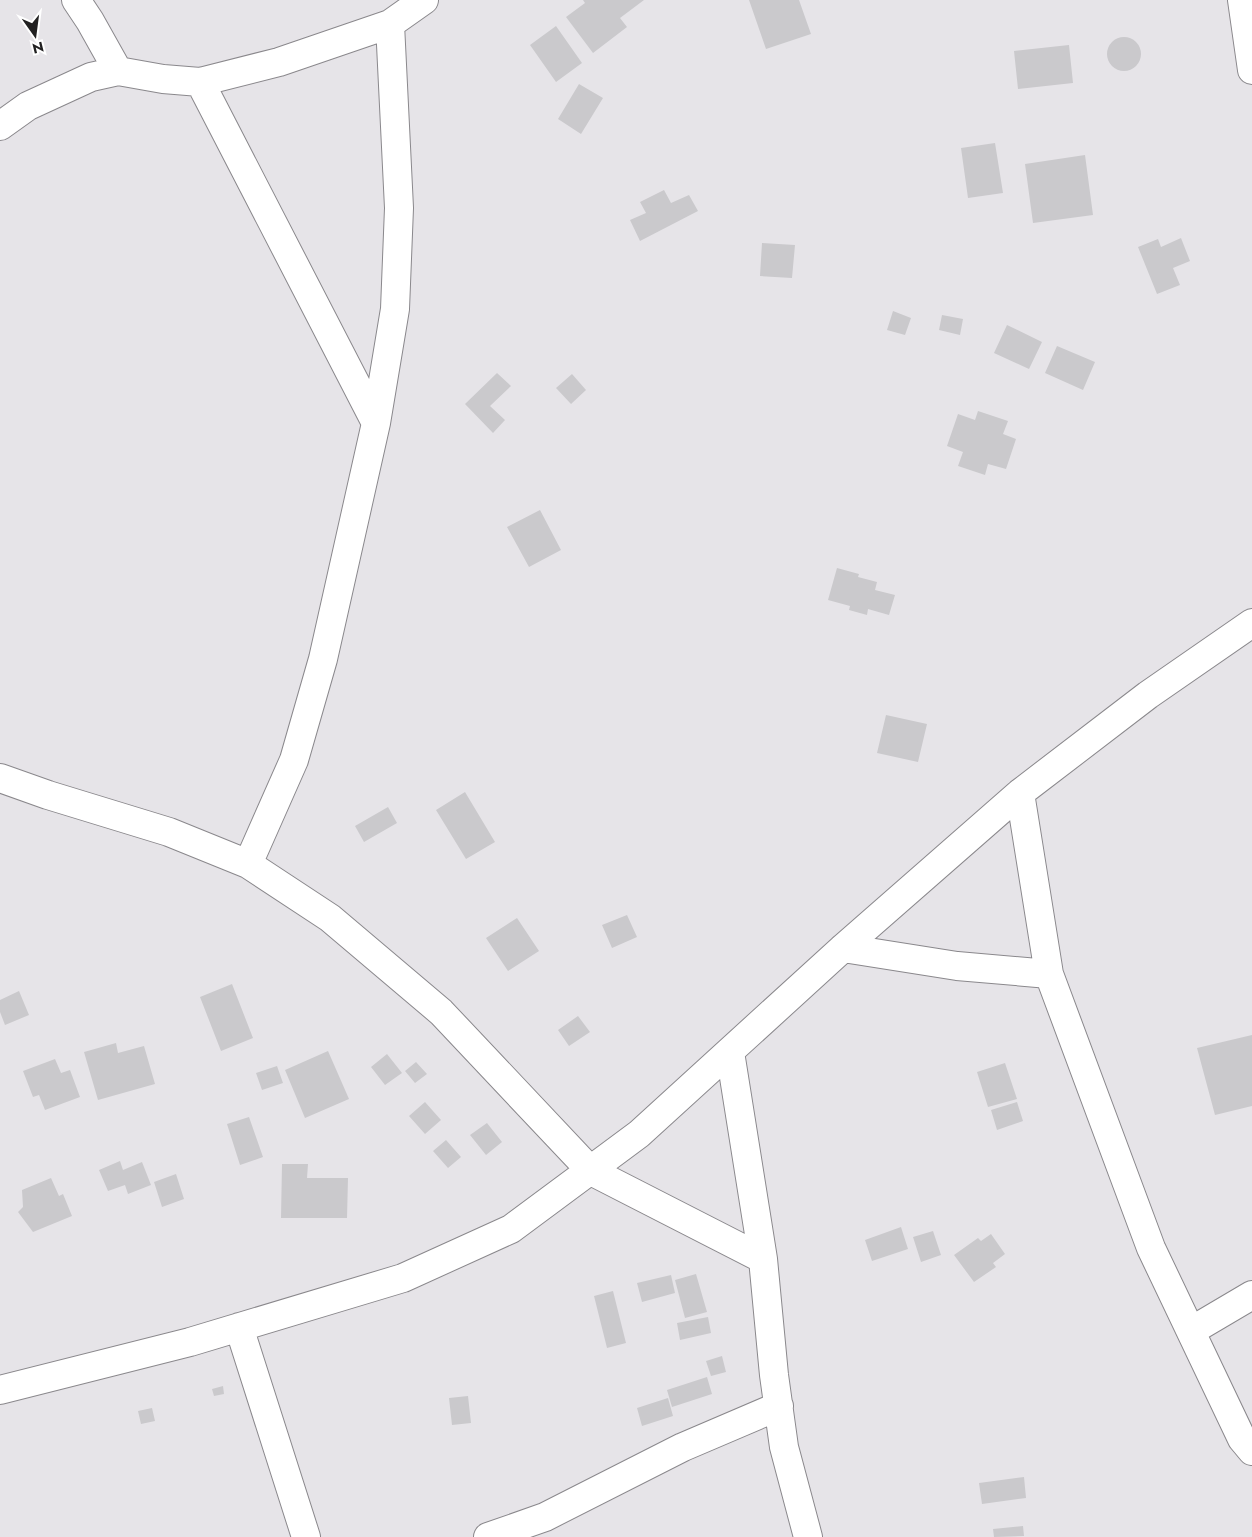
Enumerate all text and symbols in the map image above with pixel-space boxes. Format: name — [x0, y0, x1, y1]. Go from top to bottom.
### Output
north arrow — [10, 10, 60, 60]
text: N — [30, 37, 46, 59]

